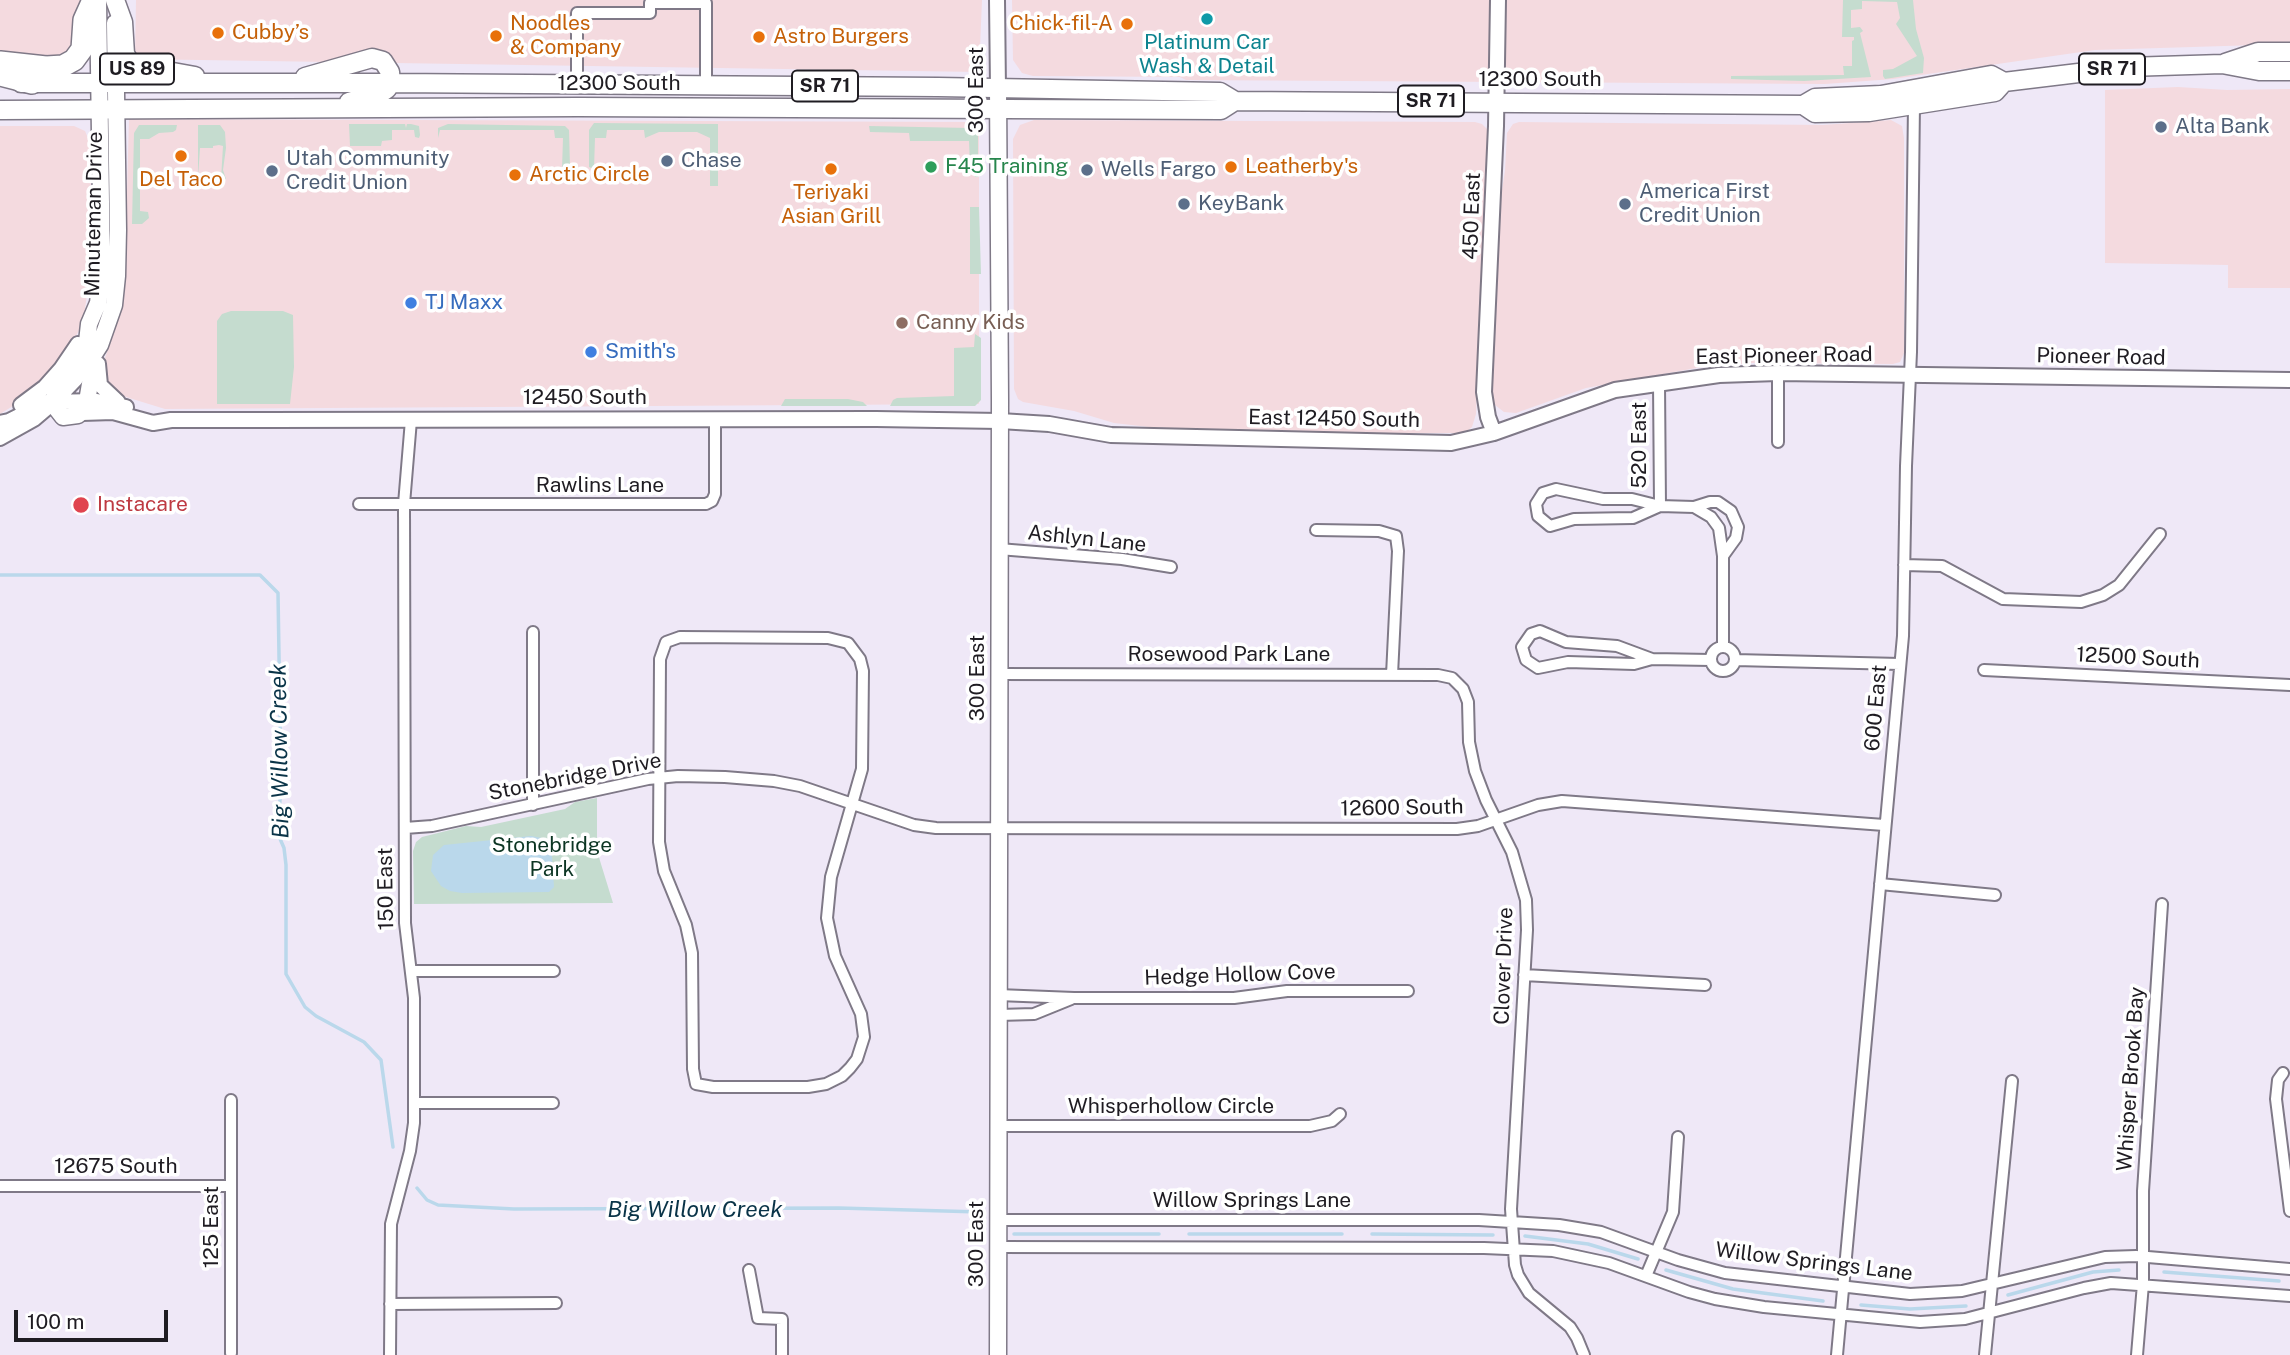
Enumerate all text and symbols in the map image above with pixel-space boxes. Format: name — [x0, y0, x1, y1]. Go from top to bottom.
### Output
place label: Noodles & Company — [510, 11, 621, 61]
place label: Chick-fil-A — [1009, 11, 1113, 37]
marker: Platinum Car Wash & Detail — [1199, 11, 1215, 27]
marker: Chick-fil-A — [1119, 16, 1135, 32]
place label: Cubby’s — [232, 20, 309, 46]
place label: Astro Burgers — [773, 24, 909, 50]
marker: Cubby’s — [210, 25, 226, 41]
marker: Noodles & Company — [488, 28, 504, 44]
marker: Astro Burgers — [751, 29, 767, 45]
place label: Platinum Car Wash & Detail — [1139, 30, 1275, 80]
street label: 300 East — [964, 47, 990, 133]
road number: US 89 — [100, 54, 174, 85]
road number: SR 71 — [2079, 54, 2145, 85]
street label: 12300 South — [1478, 67, 1602, 93]
street label: 12300 South — [557, 71, 681, 97]
road number: SR 71 — [792, 71, 858, 102]
road number: SR 71 — [1398, 86, 1464, 116]
place label: Alta Bank — [2175, 114, 2270, 140]
marker: Alta Bank — [2153, 119, 2169, 135]
street label: Minuteman Drive — [80, 131, 108, 297]
place label: Utah Community Credit Union — [286, 146, 450, 196]
marker: Del Taco — [173, 148, 189, 164]
place label: Chase — [681, 148, 742, 174]
marker: Chase — [659, 153, 675, 169]
place label: F45 Training — [945, 154, 1068, 180]
place label: Leatherby's — [1245, 154, 1358, 180]
place label: Wells Fargo — [1101, 157, 1216, 183]
marker: F45 Training — [923, 159, 939, 175]
marker: Leatherby's — [1223, 159, 1239, 175]
marker: Teriyaki Asian Grill — [823, 161, 839, 177]
place label: Arctic Circle — [529, 162, 650, 188]
marker: Wells Fargo — [1079, 162, 1095, 178]
marker: Utah Community Credit Union — [264, 163, 280, 179]
place label: Del Taco — [139, 167, 223, 193]
marker: Arctic Circle — [507, 167, 523, 183]
street label: 450 East — [1458, 172, 1486, 260]
place label: America First Credit Union — [1639, 179, 1770, 229]
place label: Teriyaki Asian Grill — [781, 180, 881, 230]
place label: KeyBank — [1198, 191, 1284, 217]
marker: KeyBank — [1176, 196, 1192, 212]
marker: America First Credit Union — [1617, 196, 1633, 212]
place label: TJ Maxx — [425, 290, 503, 316]
marker: TJ Maxx — [403, 295, 419, 311]
place label: Canny Kids — [916, 310, 1025, 336]
marker: Canny Kids — [894, 315, 910, 331]
place label: Smith's — [605, 339, 676, 365]
street label: East Pioneer Road — [1695, 342, 1873, 370]
street label: Pioneer Road — [2036, 343, 2166, 371]
marker: Smith's — [583, 344, 599, 360]
street label: 12450 South — [523, 385, 647, 411]
street label: 520 East — [1627, 402, 1653, 488]
street label: East 12450 South — [1248, 405, 1420, 433]
street label: Rawlins Lane — [536, 473, 664, 499]
place label: Instacare — [97, 492, 188, 518]
marker: Instacare — [71, 495, 91, 515]
street label: Ashlyn Lane — [1026, 520, 1148, 558]
street label: 300 East — [965, 635, 991, 721]
street label: Rosewood Park Lane — [1128, 642, 1330, 668]
street label: 12500 South — [2076, 642, 2200, 674]
water label: Big Willow Creek — [265, 663, 295, 839]
street label: 600 East — [1860, 664, 1892, 752]
street label: Stonebridge Drive — [486, 748, 664, 806]
street label: 12600 South — [1340, 794, 1464, 822]
park label: Stonebridge Park — [492, 833, 612, 883]
street label: 150 East — [373, 847, 399, 931]
street label: Clover Drive — [1489, 907, 1519, 1025]
street label: Hedge Hollow Cove — [1144, 959, 1336, 991]
street label: Whisper Brook Bay — [2112, 986, 2150, 1172]
street label: Whisperhollow Circle — [1068, 1094, 1274, 1120]
street label: 12675 South — [54, 1154, 178, 1180]
street label: 125 East — [199, 1186, 225, 1268]
street label: Willow Springs Lane — [1153, 1188, 1351, 1214]
water label: Big Willow Creek — [607, 1196, 783, 1224]
street label: 300 East — [964, 1201, 990, 1287]
street label: Willow Springs Lane — [1714, 1237, 1914, 1287]
scale bar — [18, 1296, 172, 1340]
text: 100 m — [27, 1309, 84, 1334]

